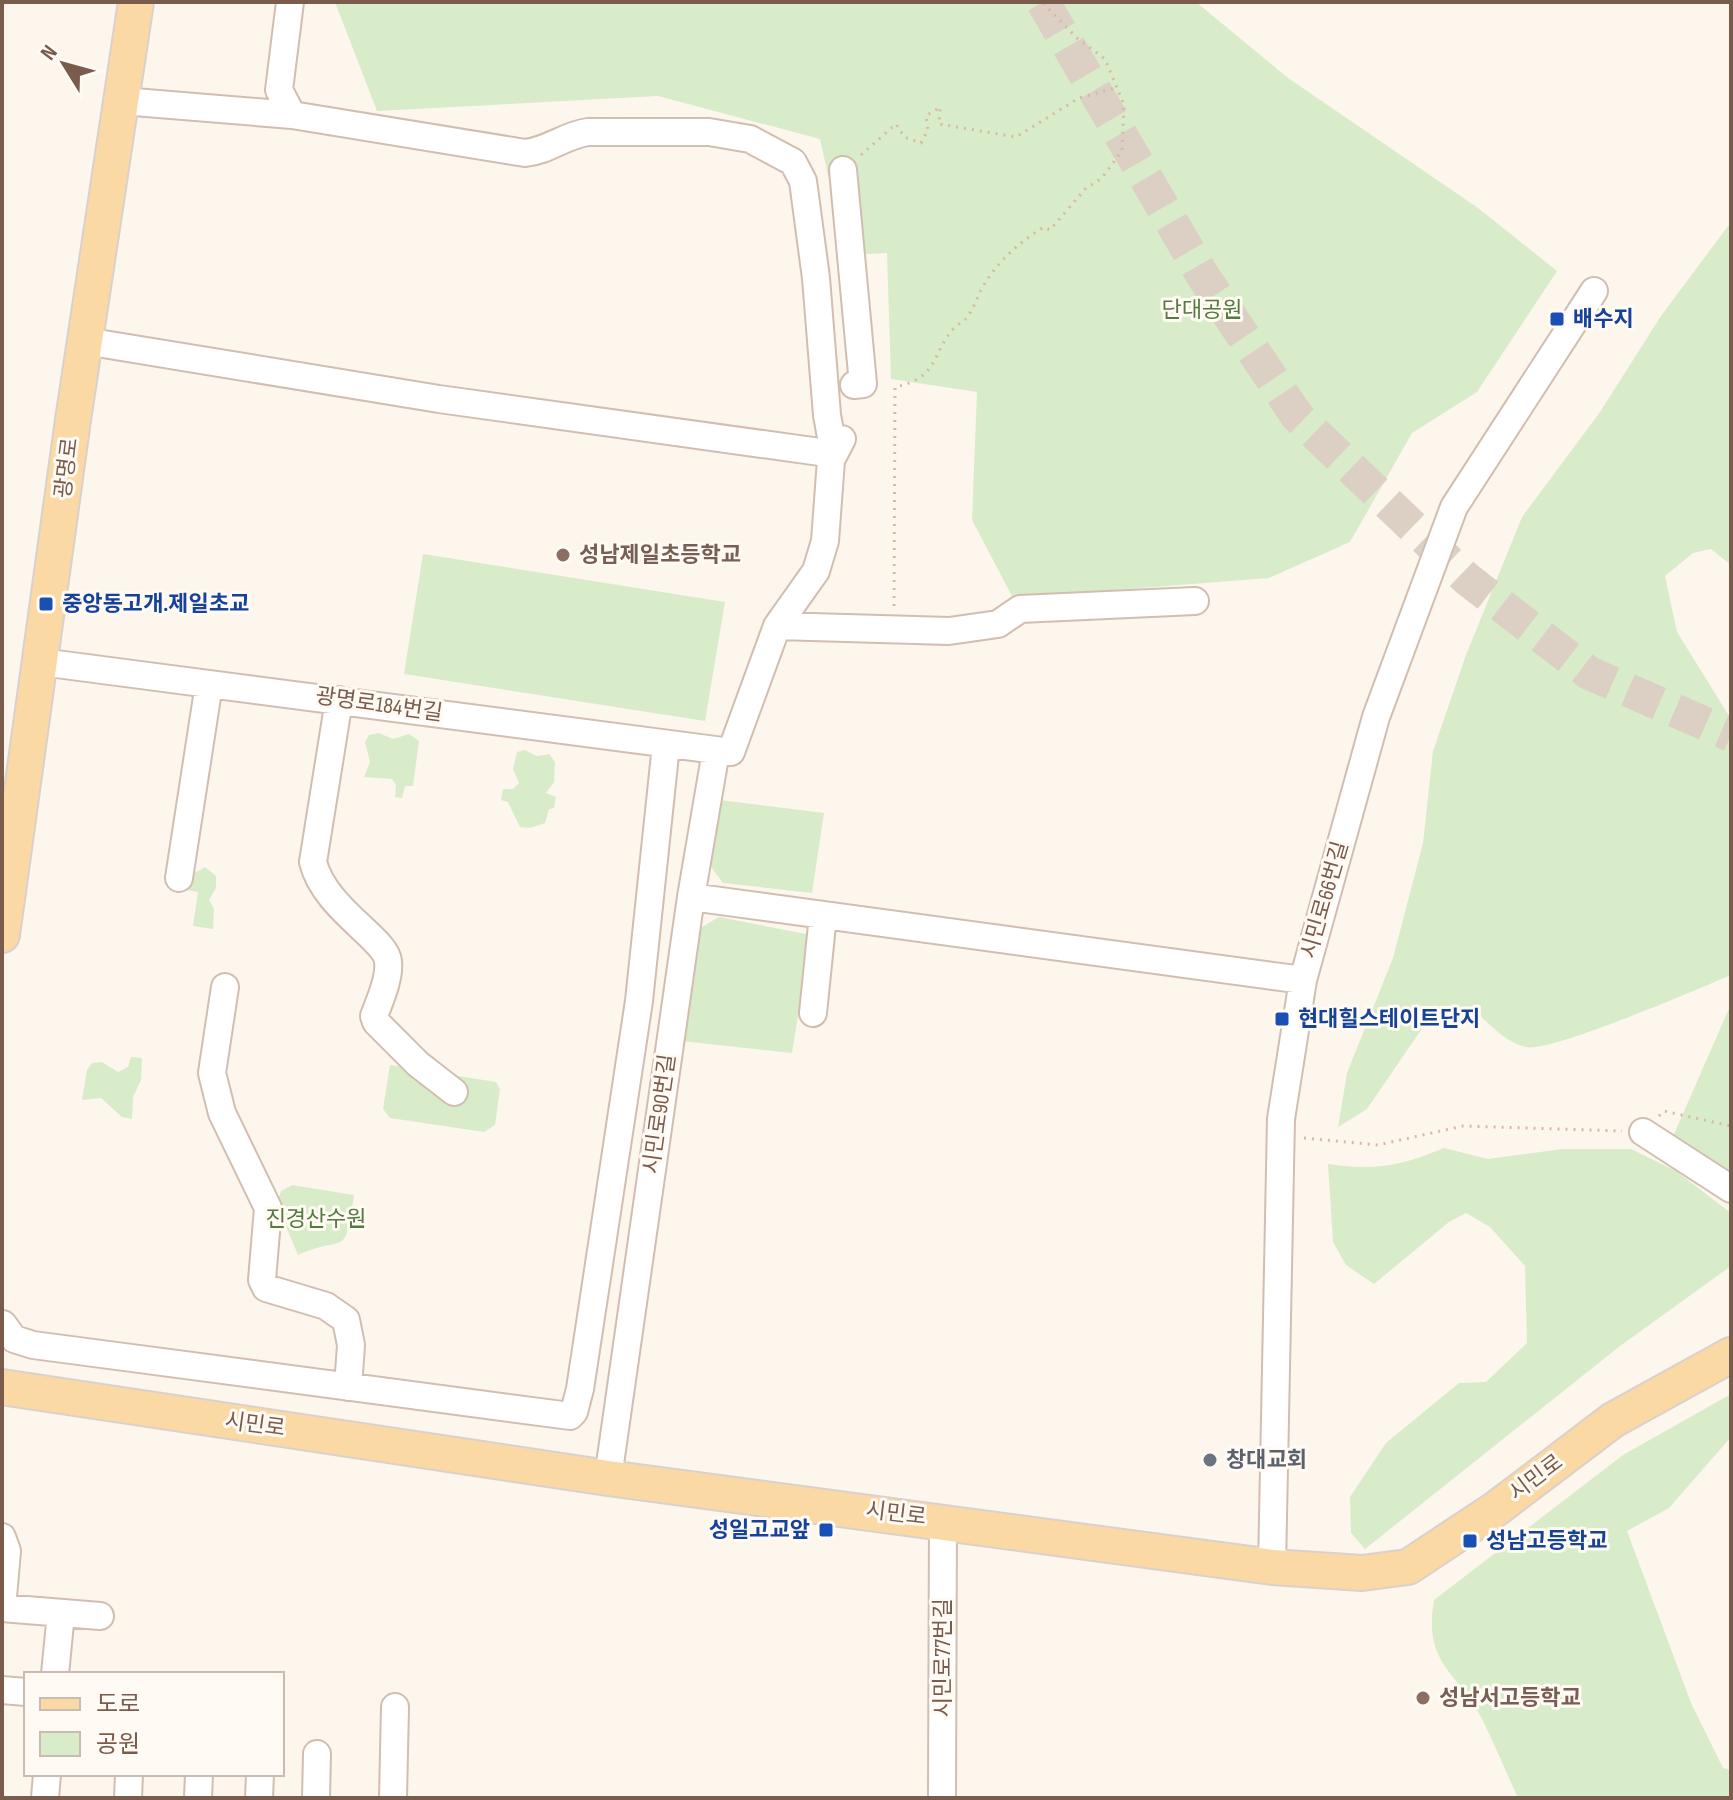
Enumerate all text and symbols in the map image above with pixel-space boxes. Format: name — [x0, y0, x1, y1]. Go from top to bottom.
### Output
north arrow — [24, 24, 104, 104]
text: N — [35, 40, 64, 66]
park label: 단대공원 — [1162, 297, 1242, 324]
place label: 배수지 — [1573, 306, 1634, 333]
marker: 배수지 — [1548, 310, 1566, 328]
street label: 광명로 — [50, 436, 84, 500]
place label: 성남제일초등학교 — [579, 542, 741, 569]
marker: 성남제일초등학교 — [554, 546, 572, 564]
place label: 중앙동고개.제일초교 — [62, 591, 249, 618]
marker: 중앙동고개.제일초교 — [37, 595, 55, 613]
street label: 광명로184번길 — [314, 683, 444, 727]
street label: 시민로66번길 — [1295, 838, 1355, 962]
place label: 현대힐스테이트단지 — [1298, 1006, 1480, 1033]
marker: 현대힐스테이트단지 — [1273, 1010, 1291, 1028]
street label: 시민로90번길 — [638, 1052, 682, 1176]
park label: 진경산수원 — [265, 1206, 367, 1233]
street label: 시민로 — [223, 1407, 287, 1443]
place label: 창대교회 — [1226, 1447, 1307, 1474]
street label: 시민로 — [1504, 1449, 1568, 1507]
marker: 창대교회 — [1201, 1451, 1219, 1469]
street label: 시민로 — [864, 1497, 928, 1531]
place label: 성일고교앞 — [709, 1517, 810, 1544]
marker: 성일고교앞 — [817, 1521, 835, 1539]
place label: 성남고등학교 — [1486, 1528, 1607, 1555]
marker: 성남고등학교 — [1461, 1532, 1479, 1550]
street label: 시민로77번길 — [930, 1599, 957, 1717]
legend — [24, 1672, 284, 1776]
place label: 성남서고등학교 — [1439, 1685, 1581, 1712]
marker: 성남서고등학교 — [1414, 1689, 1432, 1707]
text: 도로 — [96, 1690, 140, 1719]
text: 공원 — [96, 1730, 140, 1759]

